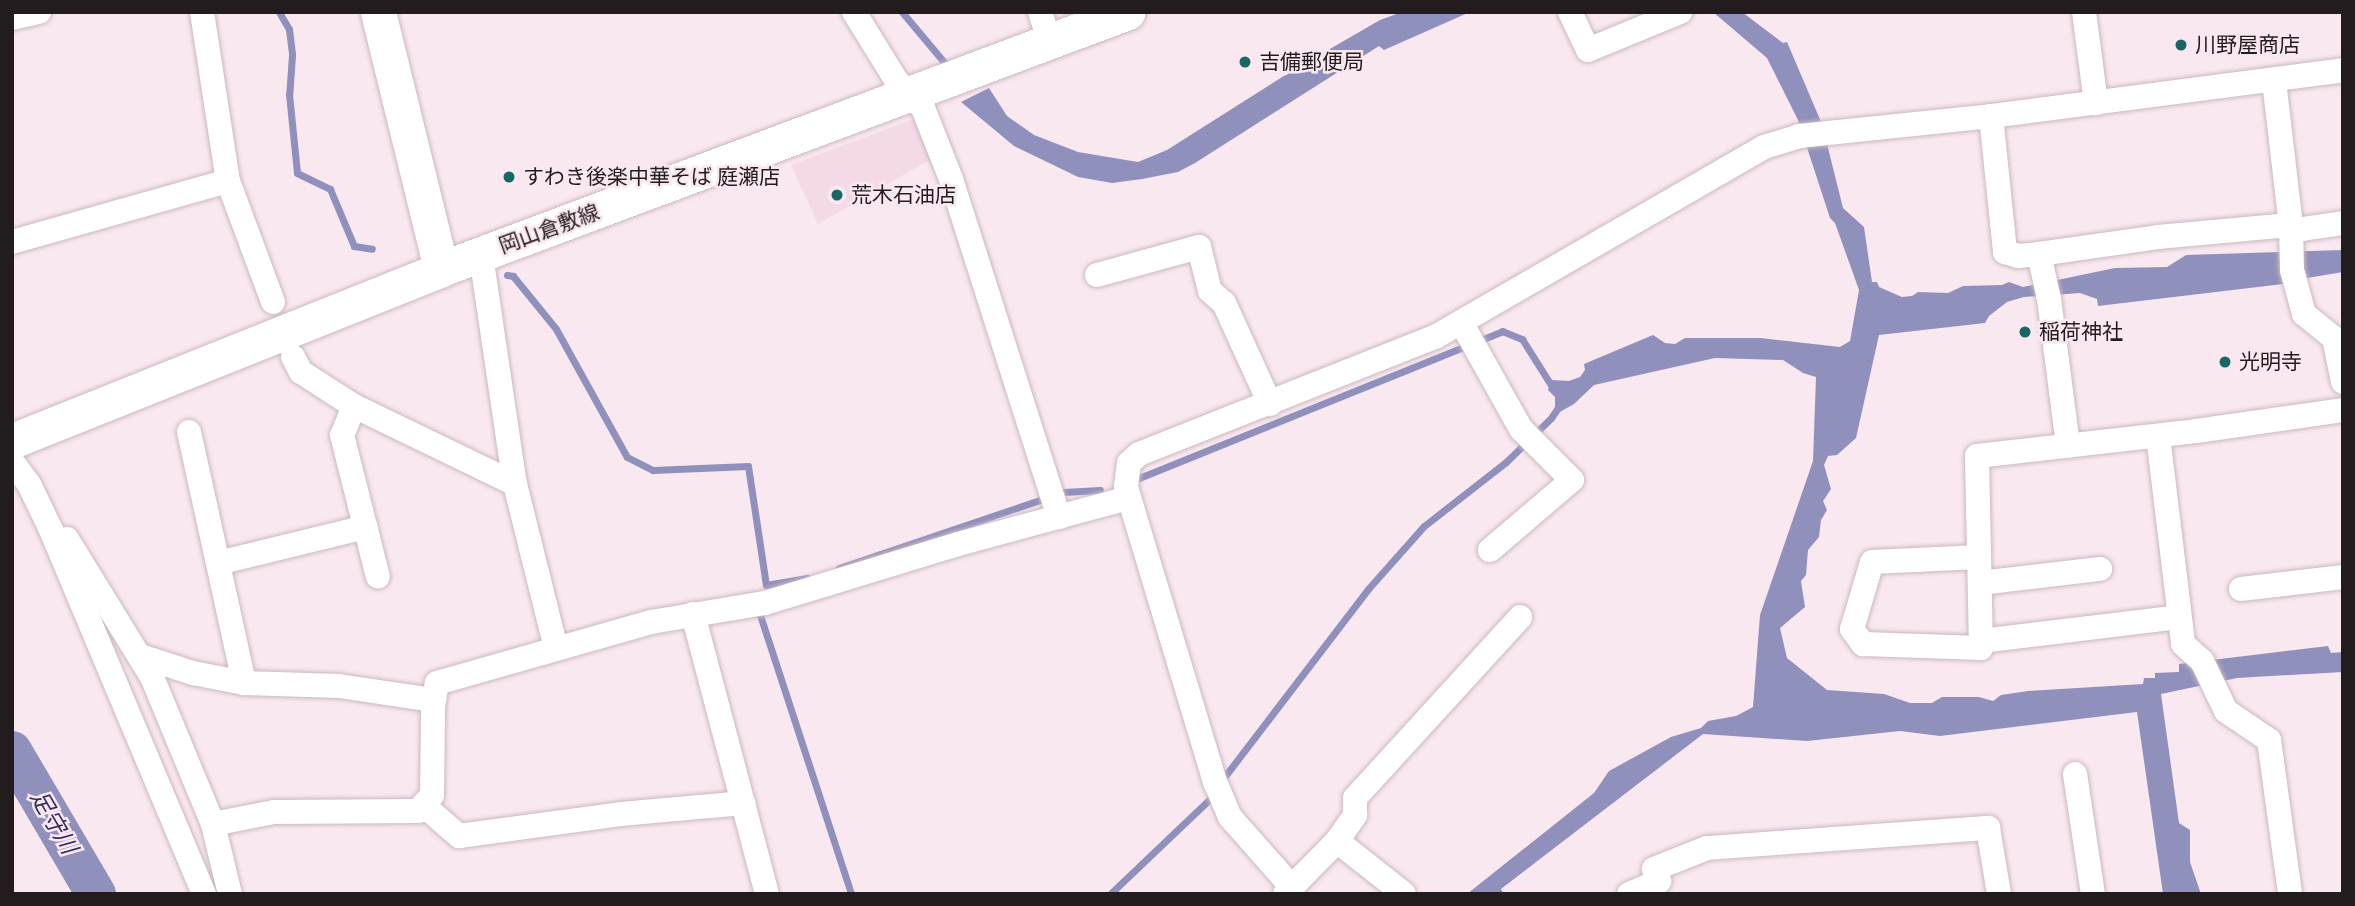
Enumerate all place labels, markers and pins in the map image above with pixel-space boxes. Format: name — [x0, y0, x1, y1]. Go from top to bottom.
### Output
place label: 川野屋商店 — [2195, 32, 2300, 58]
marker: 川野屋商店 — [2173, 37, 2189, 53]
place label: 吉備郵便局 — [1259, 49, 1364, 75]
marker: 吉備郵便局 — [1237, 54, 1253, 70]
place label: すわき後楽中華そば 庭瀬店 — [523, 164, 780, 190]
marker: すわき後楽中華そば 庭瀬店 — [501, 169, 517, 185]
place label: 荒木石油店 — [851, 182, 956, 208]
marker: 荒木石油店 — [829, 187, 845, 203]
place label: 稲荷神社 — [2039, 319, 2123, 345]
marker: 稲荷神社 — [2017, 324, 2033, 340]
place label: 光明寺 — [2239, 349, 2302, 375]
marker: 光明寺 — [2217, 354, 2233, 370]

